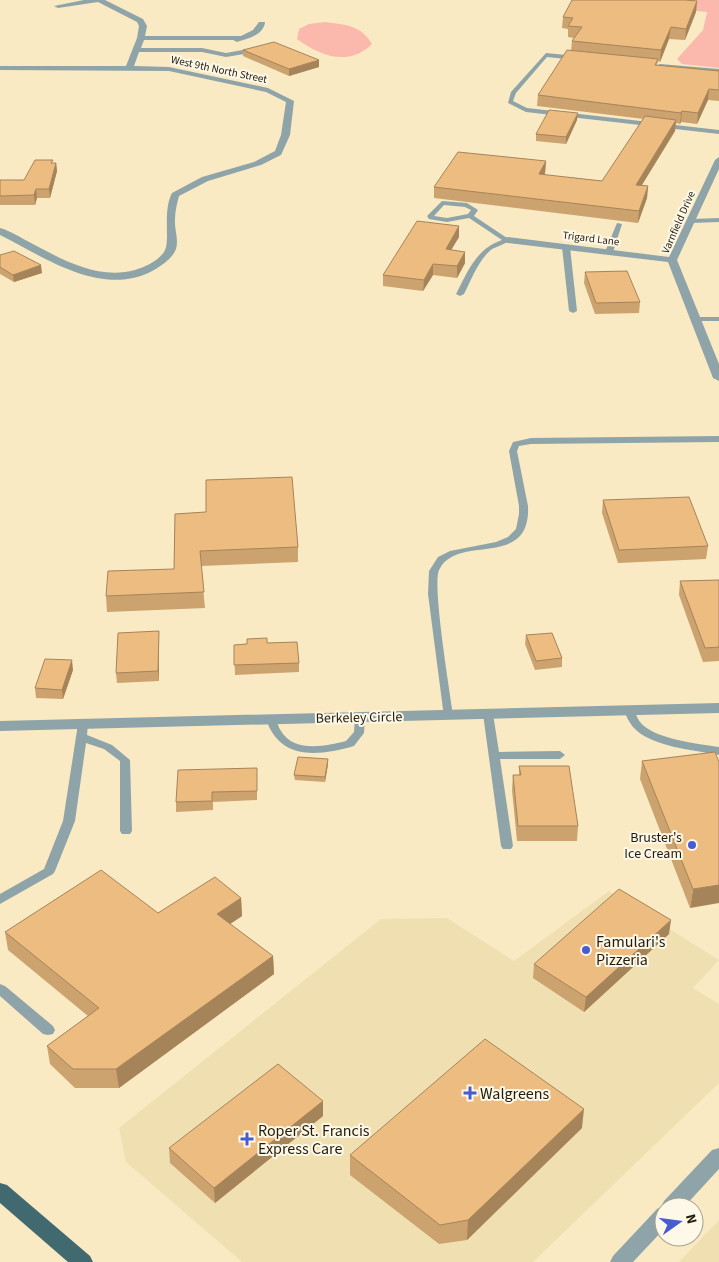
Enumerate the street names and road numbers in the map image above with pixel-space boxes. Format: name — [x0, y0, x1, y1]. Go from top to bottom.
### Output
street label: West 9th North Street — [169, 52, 269, 87]
street label: Varnfield Drive — [658, 188, 699, 256]
street label: Trigard Lane — [562, 228, 621, 249]
street label: Berkeley Circle — [316, 707, 403, 729]

